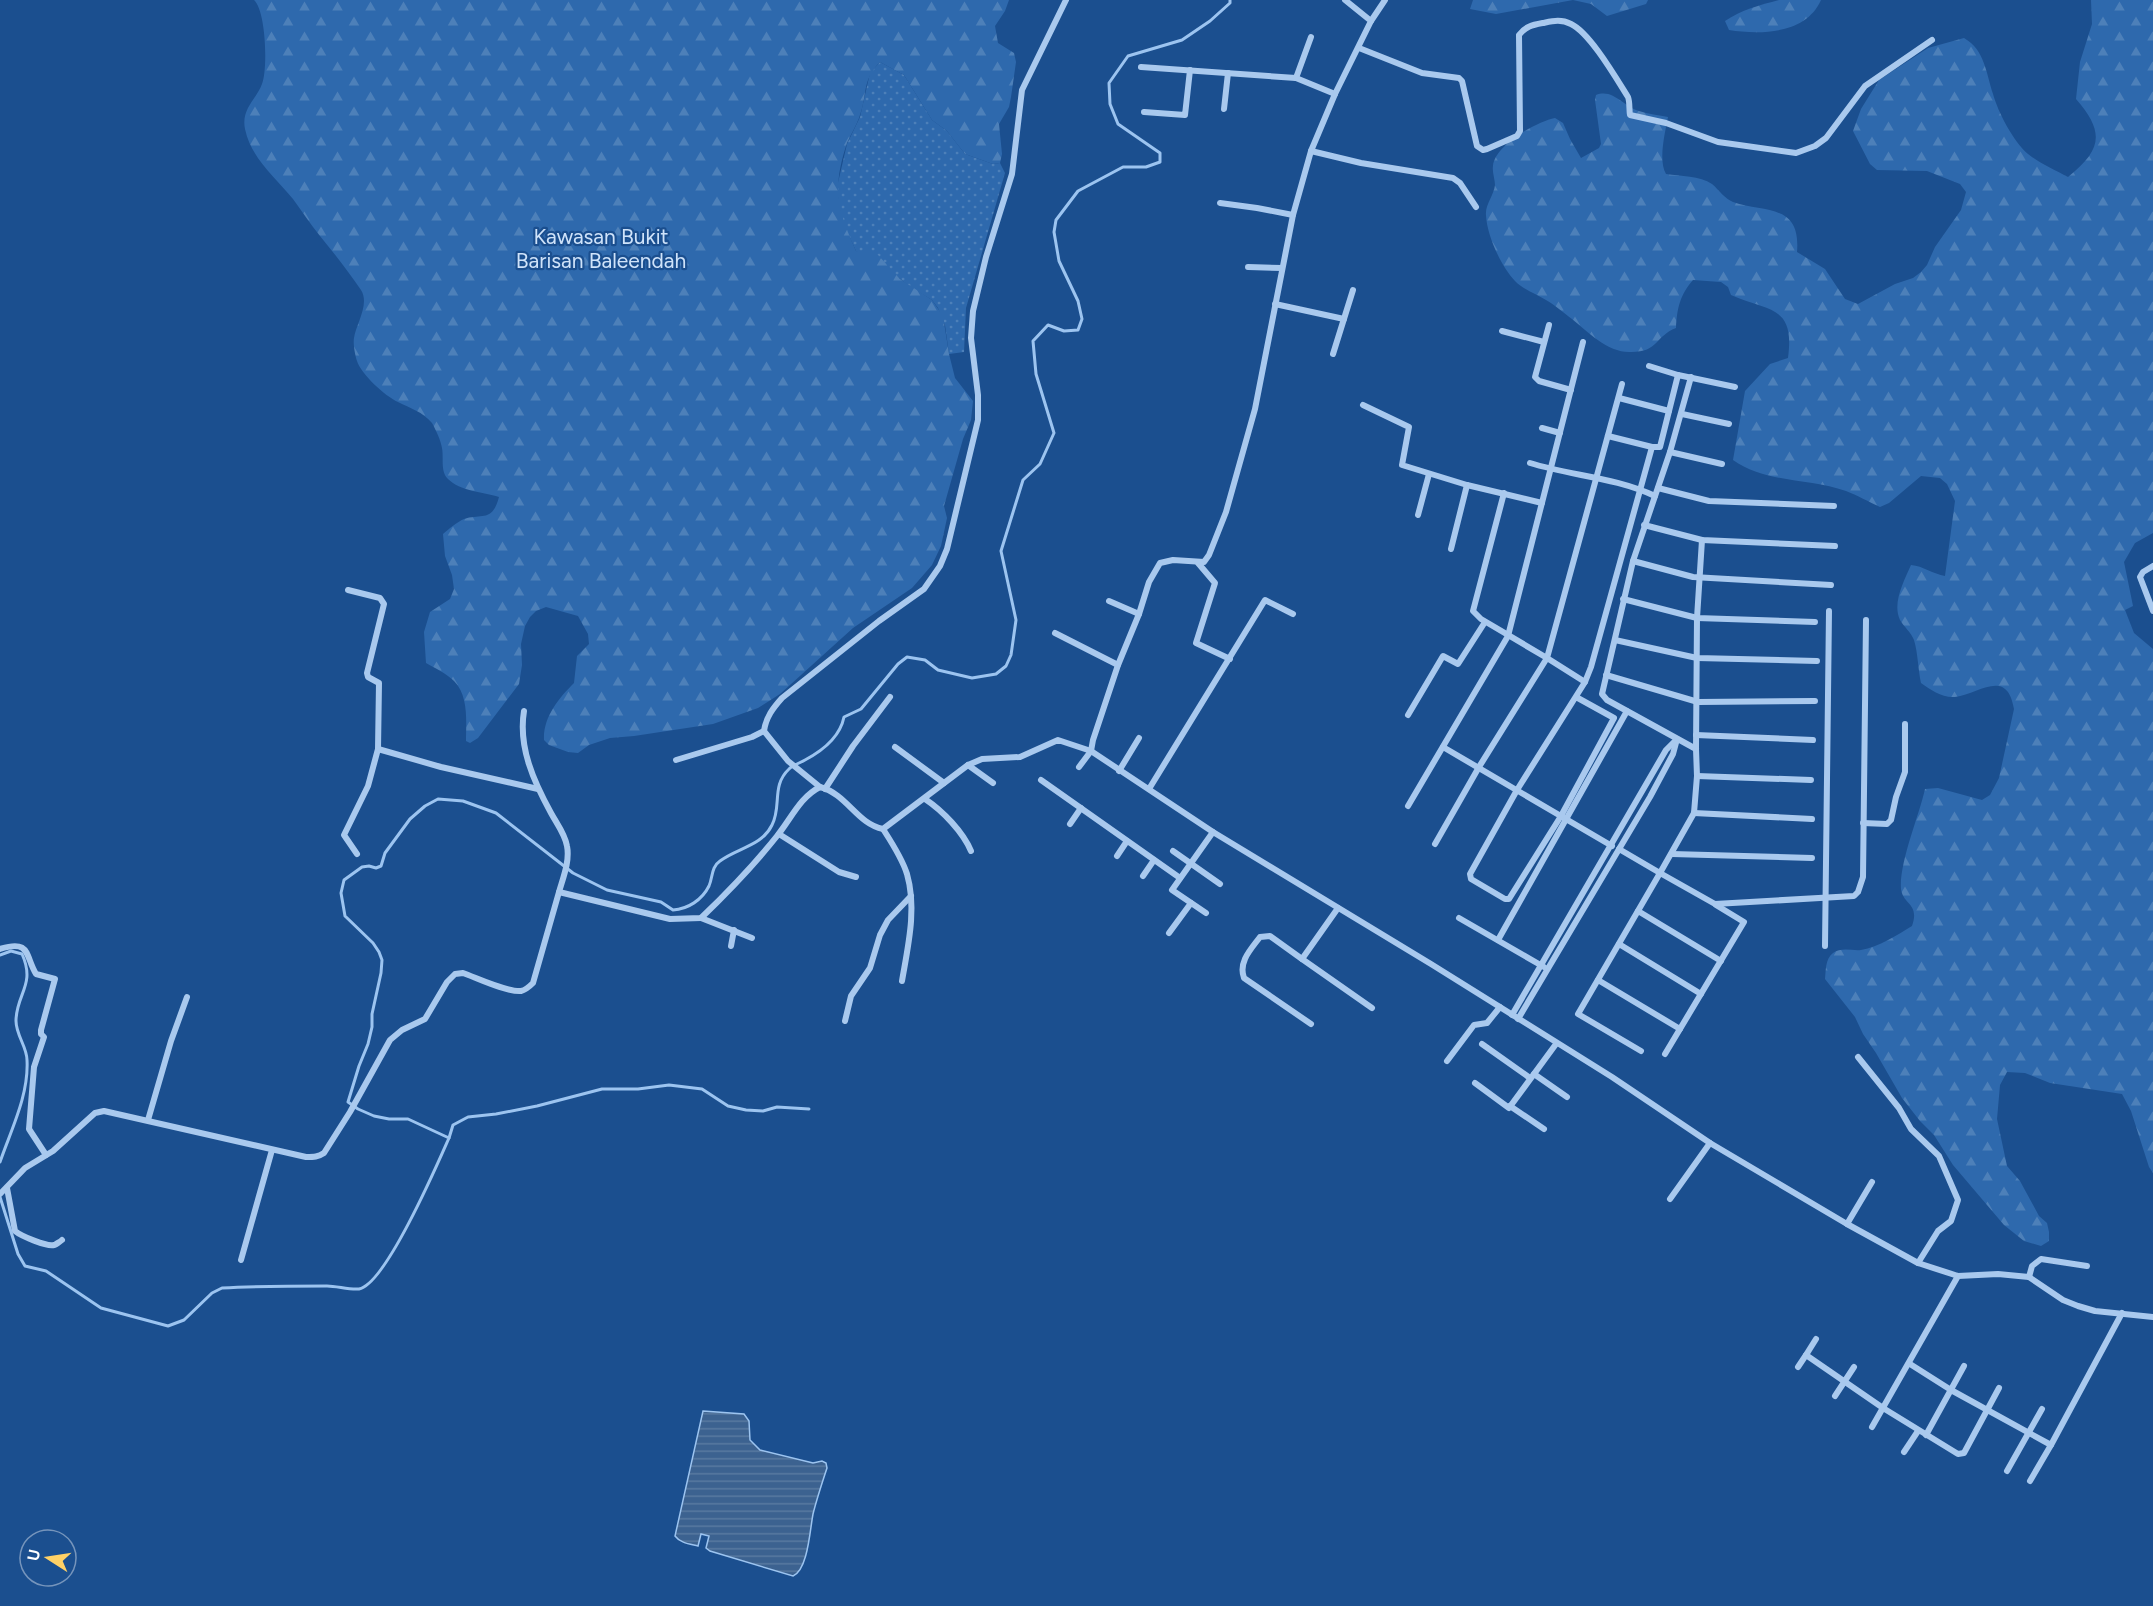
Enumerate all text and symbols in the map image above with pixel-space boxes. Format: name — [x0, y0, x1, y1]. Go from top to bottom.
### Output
park label: Kawasan Bukit Barisan Baleendah — [516, 224, 686, 273]
north arrow — [18, 1528, 78, 1588]
text: U — [23, 1548, 44, 1562]

